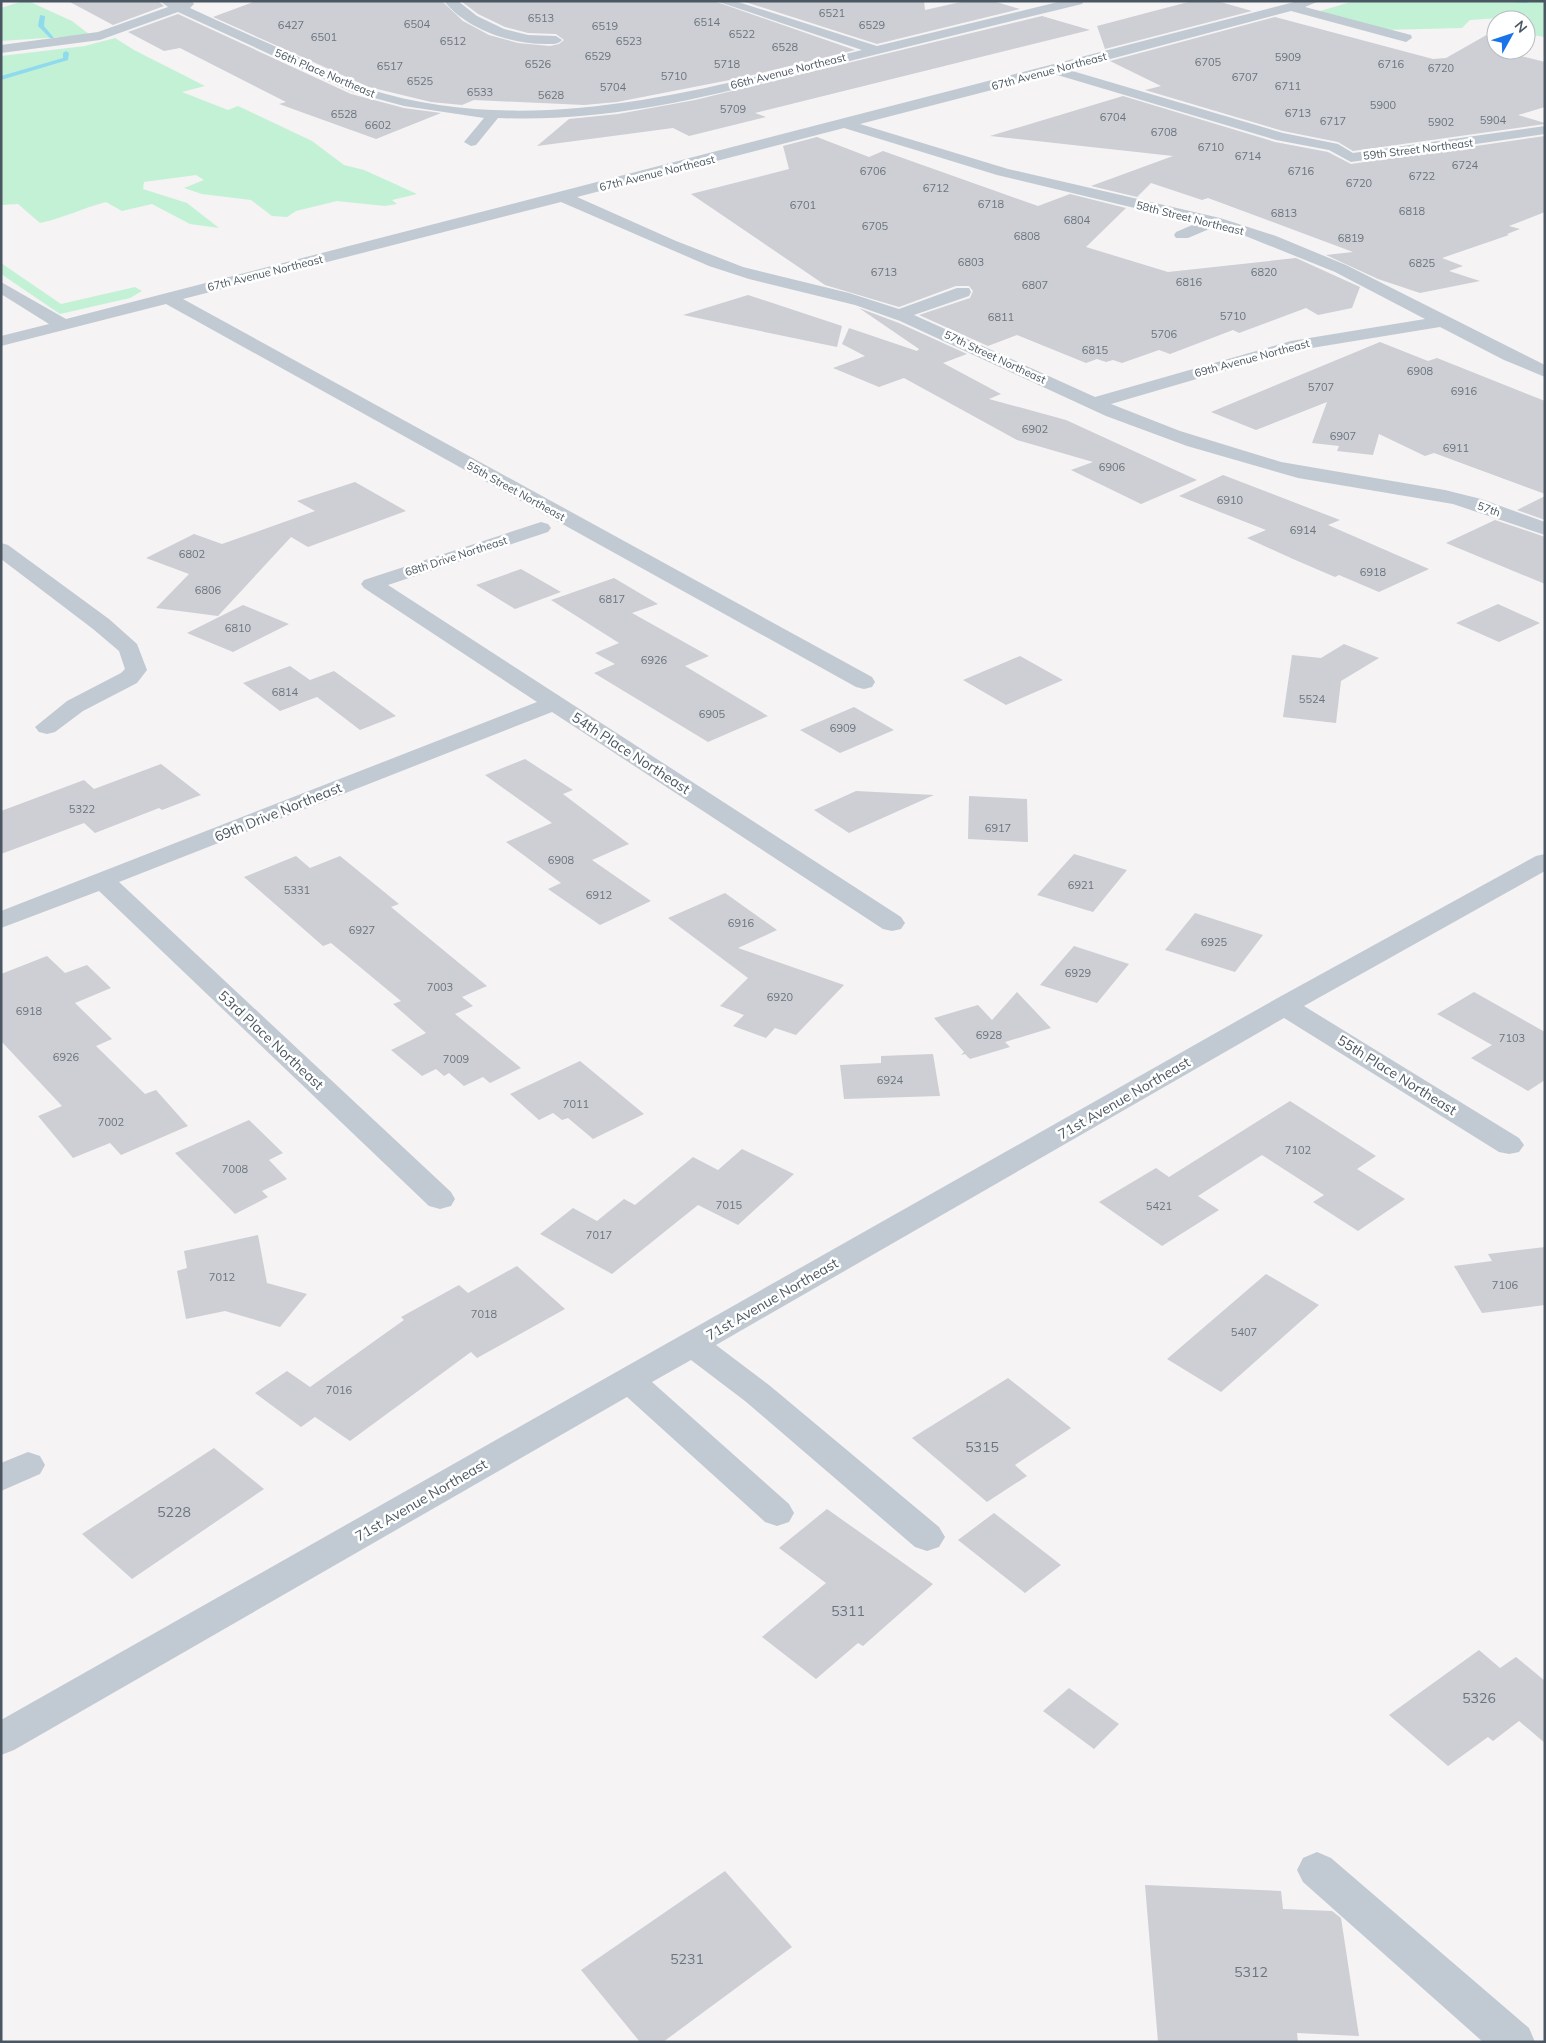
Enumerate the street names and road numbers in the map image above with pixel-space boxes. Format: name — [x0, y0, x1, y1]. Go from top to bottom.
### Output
street label: 56th Place Northeast — [273, 45, 378, 101]
street label: 67th Avenue Northeast — [990, 49, 1108, 93]
street label: 66th Avenue Northeast — [729, 50, 847, 92]
street label: 59th Street Northeast — [1362, 135, 1474, 163]
street label: 67th Avenue Northeast — [598, 152, 716, 194]
street label: 58th Street Northeast — [1135, 198, 1245, 238]
street label: 67th Avenue Northeast — [206, 252, 324, 294]
street label: 57th Street Northeast — [942, 327, 1048, 387]
street label: 69th Avenue Northeast — [1193, 336, 1311, 380]
street label: 55th Street Northeast — [464, 458, 568, 524]
street label: 57th — [1476, 498, 1502, 520]
street label: 68th Drive Northeast — [403, 533, 509, 579]
street label: 54th Place Northeast — [569, 708, 694, 798]
street label: 69th Drive Northeast — [212, 778, 344, 846]
street label: 53rd Place Northeast — [215, 987, 328, 1094]
street label: 55th Place Northeast — [1334, 1031, 1460, 1119]
street label: 71st Avenue Northeast — [1055, 1053, 1193, 1143]
street label: 71st Avenue Northeast — [703, 1254, 841, 1344]
street label: 71st Avenue Northeast — [352, 1455, 490, 1545]

